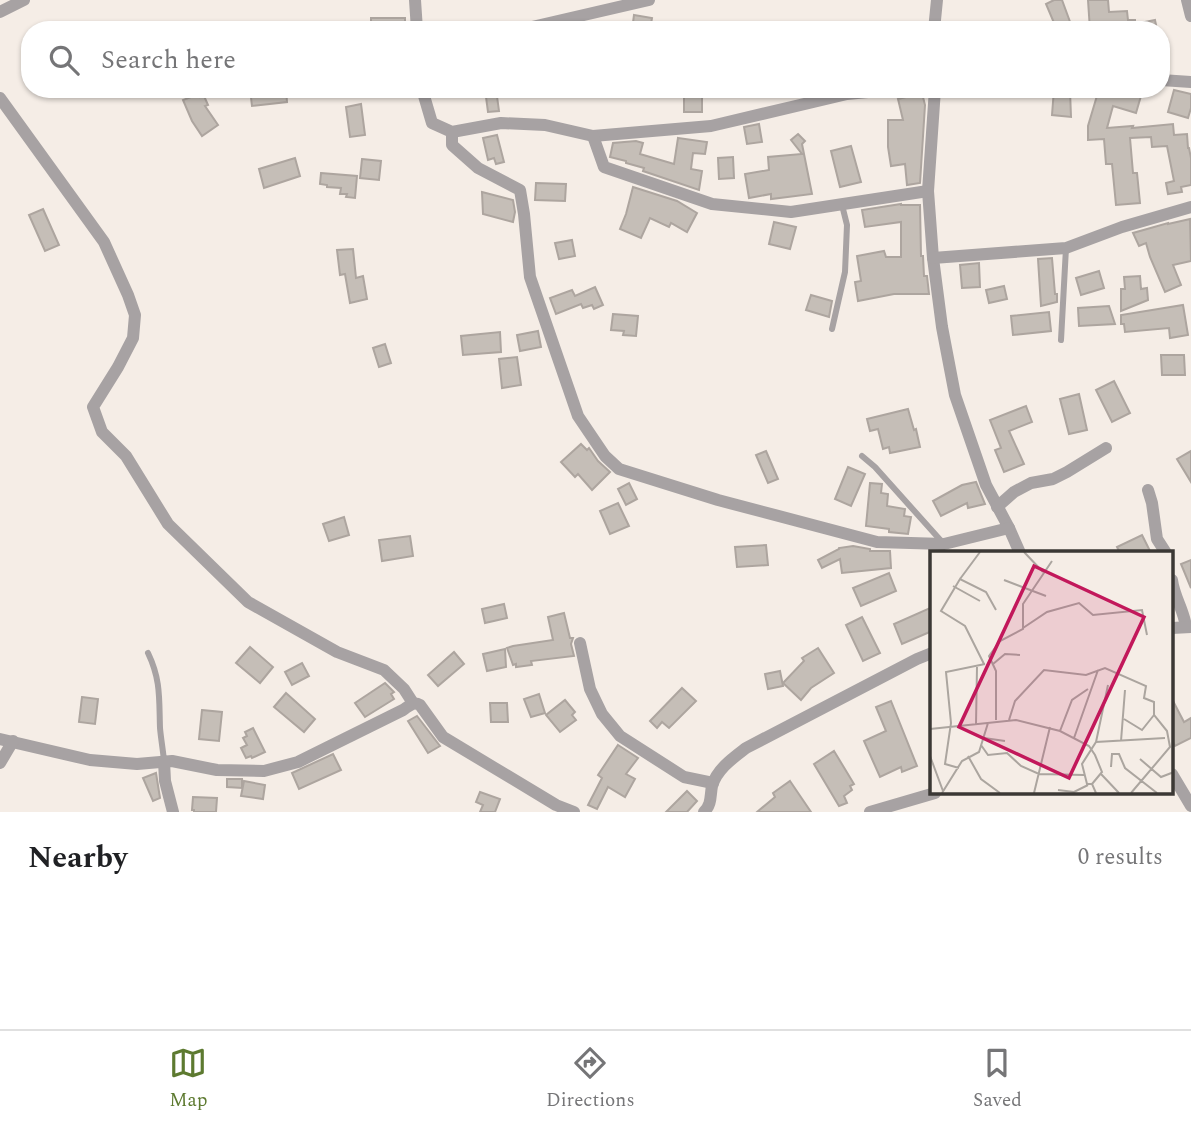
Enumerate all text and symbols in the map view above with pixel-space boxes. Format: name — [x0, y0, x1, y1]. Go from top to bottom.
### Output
search box — [21, 21, 1170, 98]
text: Search here — [101, 40, 236, 80]
icon: search — [45, 41, 83, 79]
inset map — [930, 551, 1174, 794]
text: Nearby — [28, 835, 127, 881]
text: 0 results — [1078, 840, 1163, 875]
tab: Map — [169, 1044, 208, 1115]
tab: Directions — [546, 1044, 635, 1115]
tab: Saved — [973, 1044, 1022, 1115]

